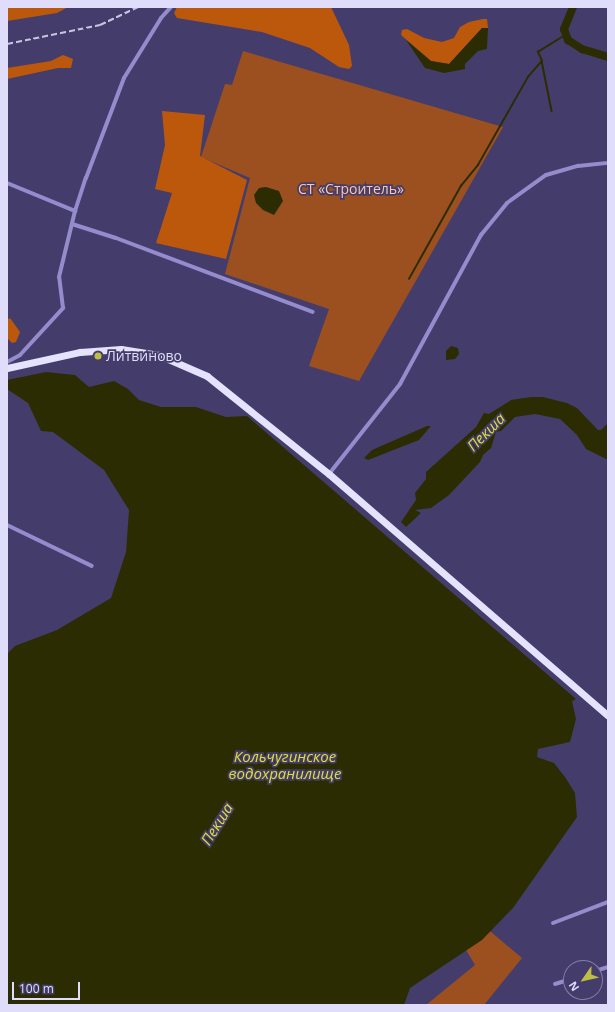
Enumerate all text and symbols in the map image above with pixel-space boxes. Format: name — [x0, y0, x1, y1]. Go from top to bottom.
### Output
park label: СТ «Строитель» — [298, 181, 404, 197]
place label: Литвиново — [106, 348, 182, 364]
marker: Литвиново — [93, 351, 103, 361]
water label: Пекша — [463, 409, 509, 455]
water label: Кольчугинское водохранилище — [229, 747, 341, 782]
water label: Пекша — [197, 800, 237, 848]
north arrow — [563, 960, 603, 1000]
scale bar — [14, 974, 82, 1000]
text: N — [565, 979, 582, 994]
text: 100 m — [19, 980, 54, 997]

